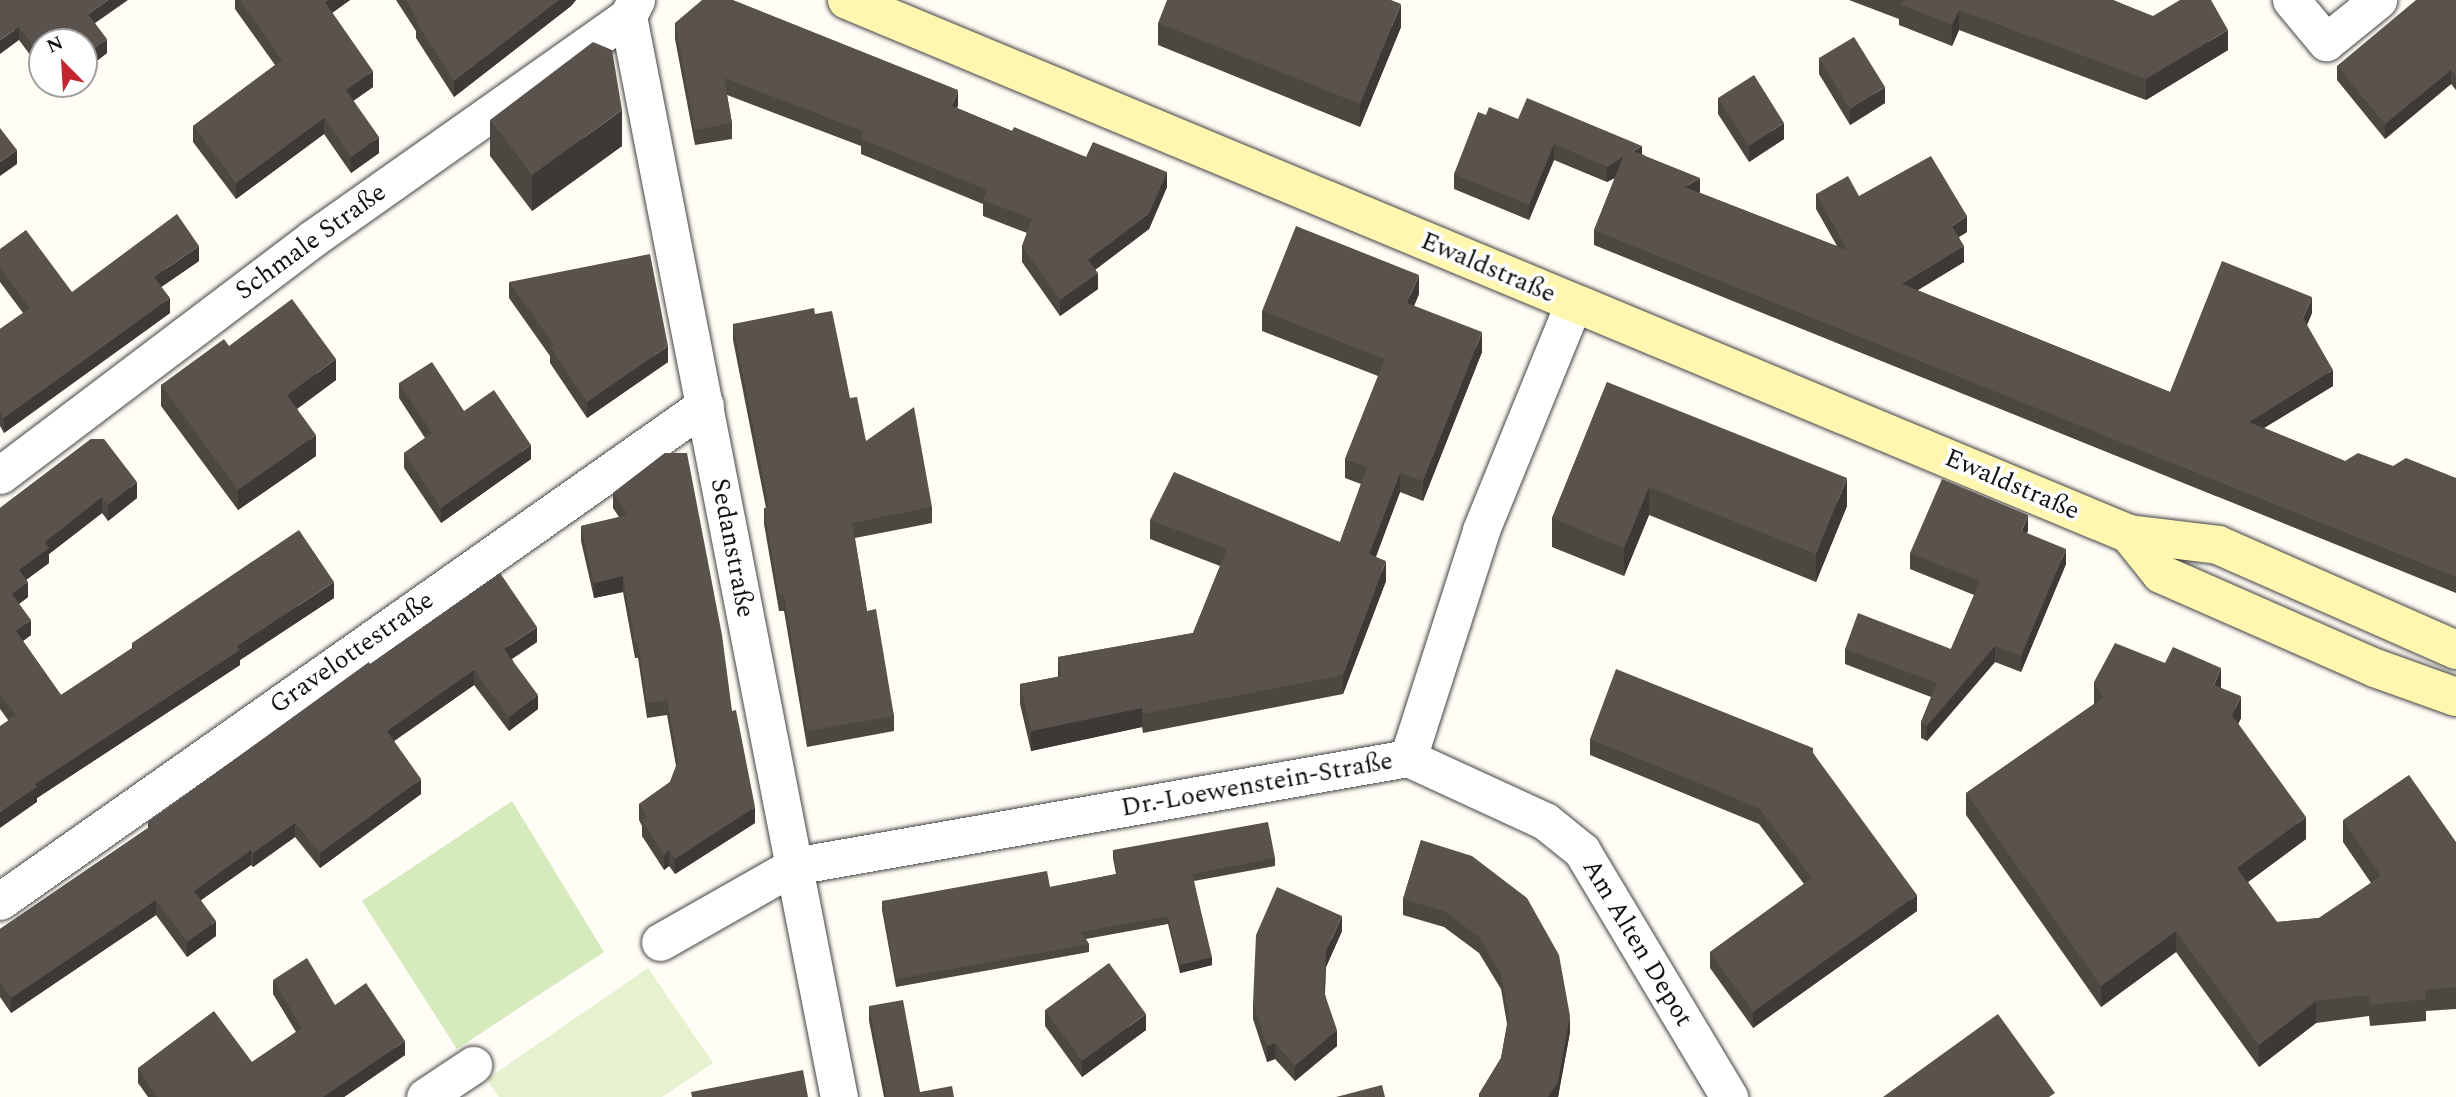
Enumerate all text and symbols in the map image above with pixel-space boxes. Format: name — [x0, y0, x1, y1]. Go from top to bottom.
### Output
north arrow — [28, 28, 98, 98]
text: N — [42, 29, 68, 62]
street label: Schmale Straße — [230, 177, 392, 307]
street label: Ewaldstraße — [1416, 226, 1560, 310]
street label: Ewaldstraße — [1940, 443, 2084, 527]
street label: Sedanstraße — [703, 476, 761, 620]
street label: Gravelottestraße — [264, 585, 440, 721]
street label: Dr.-Loewenstein-Straße — [1119, 746, 1395, 824]
street label: Am Alten Depot — [1575, 854, 1699, 1032]

